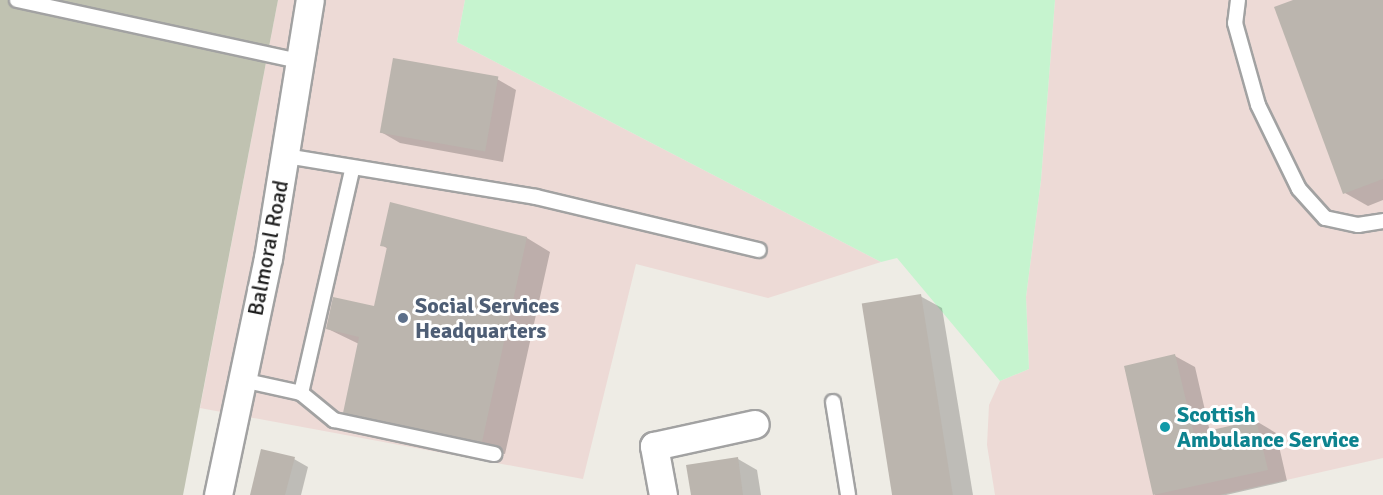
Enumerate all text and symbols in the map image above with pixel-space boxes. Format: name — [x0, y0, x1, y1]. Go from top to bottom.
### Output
street label: Balmoral Road — [242, 178, 294, 318]
place label: Social Services Headquarters — [415, 292, 559, 344]
marker: Social Services Headquarters — [396, 311, 410, 325]
place label: Scottish Ambulance Service — [1177, 401, 1360, 452]
marker: Scottish Ambulance Service — [1158, 420, 1172, 434]

